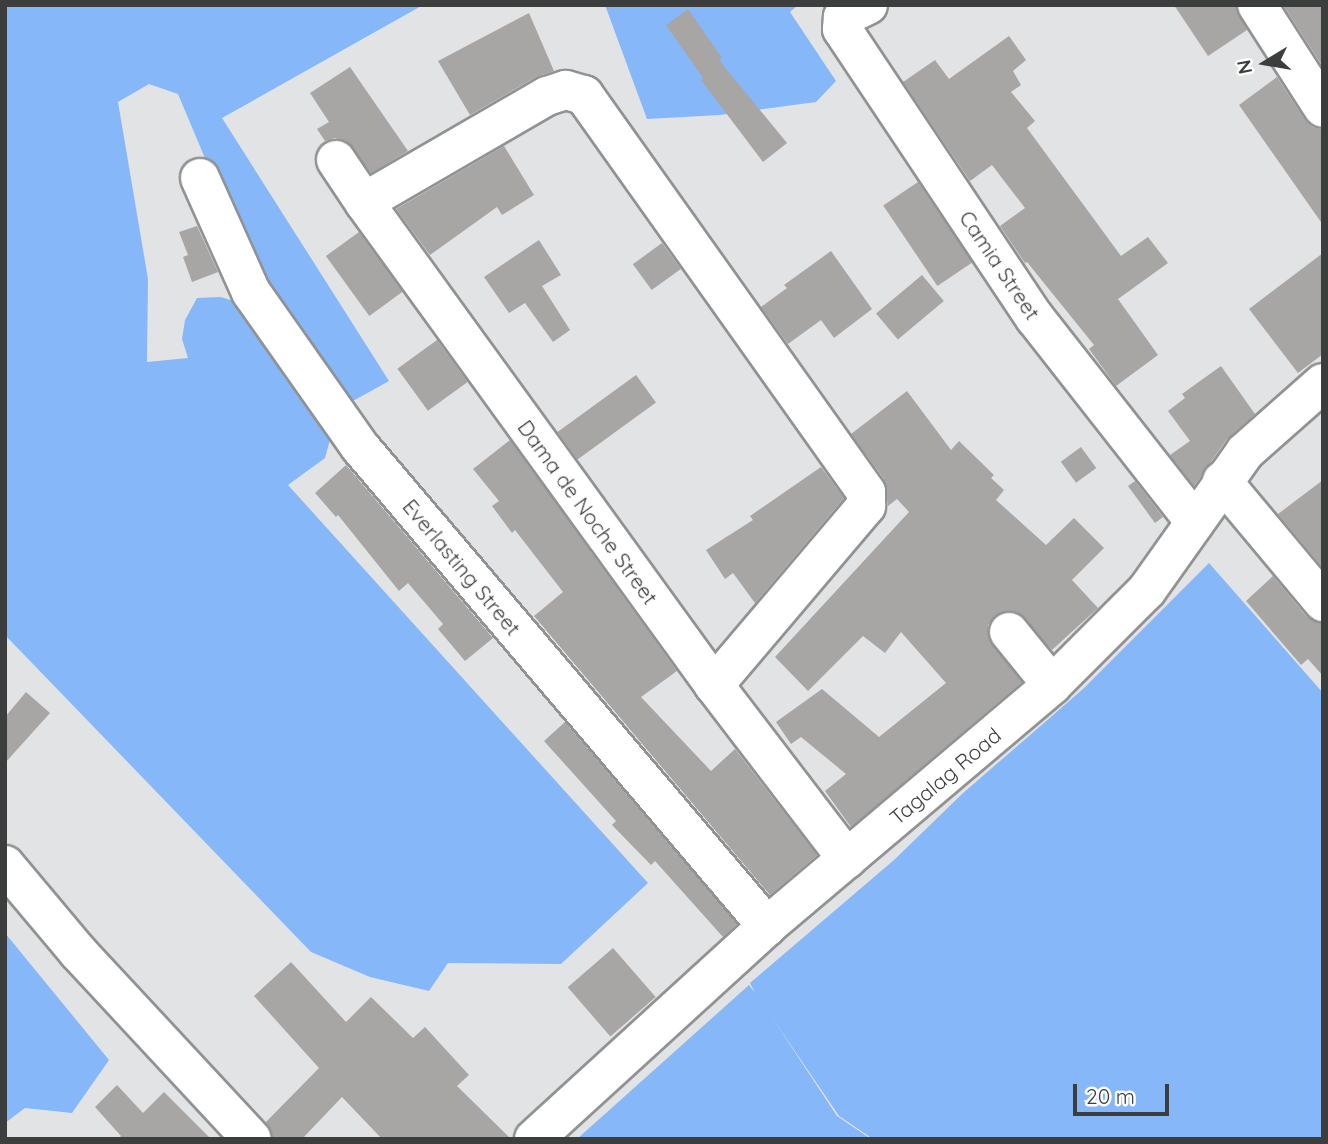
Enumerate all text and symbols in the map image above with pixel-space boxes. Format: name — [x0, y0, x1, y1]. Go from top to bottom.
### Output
north arrow — [1230, 28, 1300, 98]
text: N — [1231, 58, 1257, 76]
street label: Camia Street — [954, 206, 1046, 324]
street label: Dama de Noche Street — [513, 415, 663, 609]
street label: Everlasting Street — [398, 494, 526, 640]
street label: Tagalag Road — [884, 722, 1006, 830]
scale bar — [1076, 1070, 1172, 1114]
text: 20 m — [1086, 1083, 1135, 1109]

